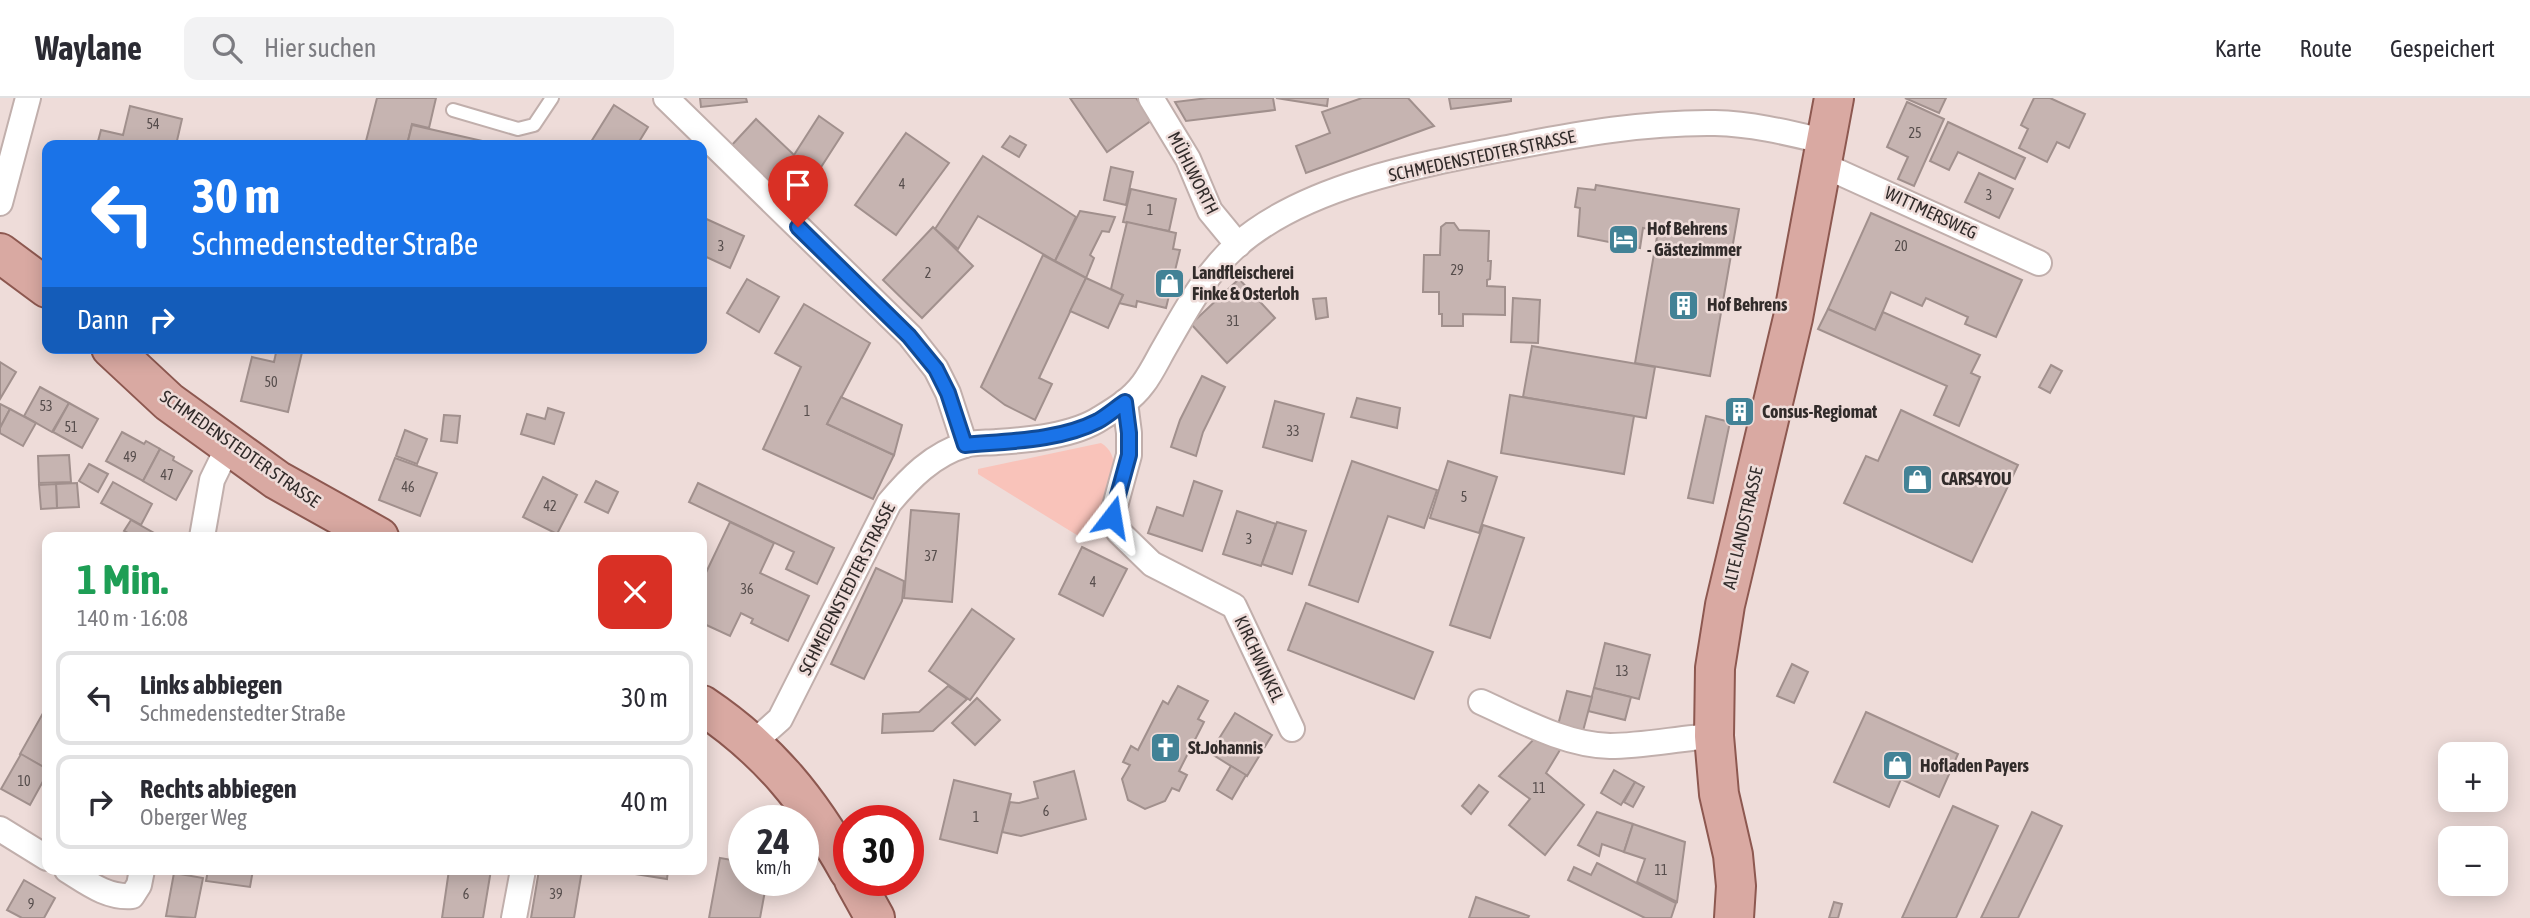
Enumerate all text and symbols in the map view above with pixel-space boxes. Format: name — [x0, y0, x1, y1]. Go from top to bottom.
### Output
search box — [184, 17, 674, 80]
text: Waylane — [35, 29, 142, 67]
icon: search — [208, 29, 246, 67]
text: Hier suchen — [264, 33, 376, 63]
text: Karte — [2215, 35, 2261, 62]
text: Route — [2299, 35, 2352, 62]
text: Gespeichert — [2390, 35, 2495, 62]
house number: 54 — [146, 116, 160, 132]
street label: SCHMEDENSTEDTER STRASSE — [1387, 125, 1577, 186]
house number: 25 — [1908, 125, 1922, 141]
street label: MÜHLWORTH — [1164, 128, 1223, 218]
pin — [768, 155, 828, 227]
icon: arrive — [779, 166, 817, 204]
text: 30 m — [192, 167, 280, 223]
icon: left — [77, 168, 168, 259]
house number: 4 — [899, 176, 906, 192]
street label: WITTMERSWEG — [1881, 182, 1981, 243]
house number: 3 — [1986, 187, 1992, 203]
house number: 1 — [1147, 202, 1153, 218]
place label: Hof Behrens - Gästezimmer — [1647, 218, 1742, 260]
hotel icon: Hof Behrens - Gästezimmer — [1607, 222, 1641, 256]
text: Schmedenstedter Straße — [192, 225, 478, 262]
house number: 3 — [718, 238, 724, 254]
house number: 20 — [1894, 238, 1908, 254]
place label: Landfleischerei Finke & Osterloh — [1192, 262, 1300, 304]
house number: 29 — [1450, 262, 1464, 278]
house number: 2 — [925, 265, 931, 281]
shop icon: Landfleischerei Finke & Osterloh — [1152, 266, 1186, 300]
building icon: Hof Behrens — [1667, 288, 1701, 322]
place label: Hof Behrens — [1707, 294, 1788, 315]
icon: right — [143, 301, 181, 339]
text: Dann — [77, 305, 129, 335]
house number: 31 — [1226, 313, 1240, 329]
house number: 50 — [264, 374, 278, 390]
street label: SCHMEDENSTEDTER STRASSE — [156, 385, 324, 512]
building icon: Consus-Regiomat — [1722, 395, 1756, 429]
house number: 53 — [39, 398, 53, 414]
place label: Consus-Regiomat — [1762, 401, 1878, 422]
house number: 1 — [804, 403, 810, 419]
house number: 51 — [64, 419, 78, 435]
house number: 33 — [1286, 423, 1300, 439]
house number: 49 — [123, 449, 137, 465]
shop icon: CARS4YOU — [1901, 462, 1935, 496]
street label: ALTE LANDSTRASSE — [1718, 464, 1767, 591]
house number: 47 — [160, 467, 174, 483]
place label: CARS4YOU — [1941, 468, 2012, 489]
house number: 46 — [401, 479, 415, 495]
position arrow — [1075, 480, 1149, 554]
house number: 5 — [1461, 489, 1467, 505]
house number: 42 — [543, 498, 557, 514]
street label: SCHMEDENSTEDTER STRASSE — [794, 499, 899, 678]
house number: 3 — [1246, 531, 1252, 547]
house number: 37 — [924, 548, 938, 564]
text: 1 Min. — [77, 555, 168, 603]
button: close — [598, 555, 672, 629]
house number: 4 — [1090, 574, 1097, 590]
house number: 36 — [740, 581, 754, 597]
text: 140 m · 16:08 — [77, 605, 188, 631]
street label: KIRCHWINKEL — [1230, 612, 1289, 705]
house number: 13 — [1615, 663, 1629, 679]
text: Links abbiegen — [140, 670, 282, 700]
icon: left — [81, 679, 119, 717]
text: 30 m — [621, 683, 668, 713]
text: Schmedenstedter Straße — [140, 700, 346, 726]
church icon: St.Johannis — [1148, 731, 1182, 765]
place label: St.Johannis — [1188, 737, 1264, 758]
map controls — [2438, 742, 2508, 896]
button: + — [2438, 742, 2508, 812]
shop icon: Hofladen Payers — [1880, 749, 1914, 783]
place label: Hofladen Payers — [1920, 755, 2029, 776]
house number: 10 — [17, 773, 31, 789]
text: Rechts abbiegen — [140, 774, 297, 804]
house number: 11 — [1532, 780, 1546, 796]
icon: right — [81, 783, 119, 821]
text: 40 m — [621, 787, 668, 817]
house number: 6 — [1043, 803, 1050, 819]
text: Oberger Weg — [140, 804, 247, 830]
speed limit sign: 30 — [833, 805, 924, 896]
house number: 1 — [973, 809, 979, 825]
text: 24 — [757, 821, 790, 861]
button: − — [2438, 826, 2508, 896]
text: km/h — [756, 857, 791, 878]
house number: 11 — [1654, 862, 1668, 878]
house number: 6 — [463, 886, 470, 902]
house number: 39 — [549, 886, 563, 902]
house number: 9 — [28, 896, 34, 912]

